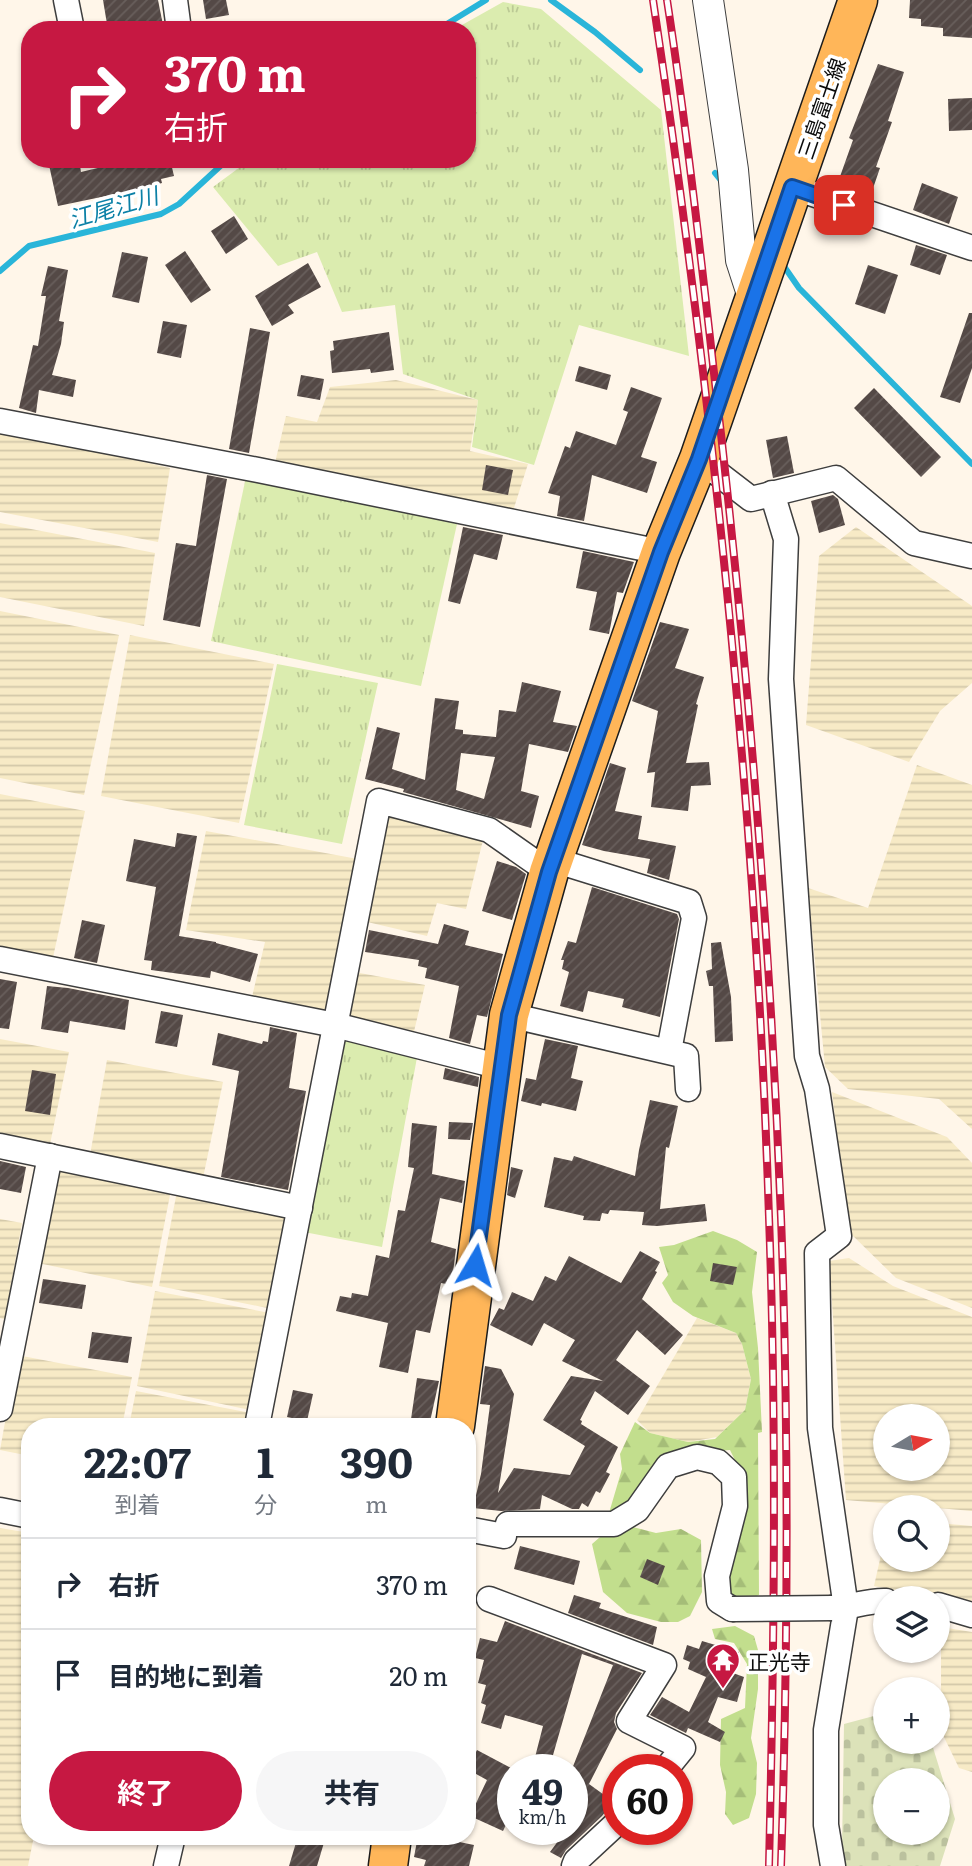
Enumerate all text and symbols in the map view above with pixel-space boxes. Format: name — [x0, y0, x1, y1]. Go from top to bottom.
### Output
text: 370 m — [164, 34, 306, 107]
icon: right — [49, 49, 140, 140]
street label: 三島富士線 — [788, 53, 852, 163]
text: 右折 — [164, 101, 228, 149]
pin — [814, 175, 874, 235]
water label: 江尾江川 — [64, 176, 165, 235]
icon: arrive — [825, 186, 863, 224]
position arrow — [438, 1228, 512, 1302]
north arrow — [873, 1404, 950, 1480]
map controls — [873, 1404, 950, 1845]
text: 22:07 — [84, 1429, 191, 1491]
text: 1 — [257, 1429, 274, 1491]
text: 390 — [340, 1429, 413, 1491]
text: 到着 — [114, 1486, 160, 1520]
text: 分 — [254, 1486, 277, 1520]
text: m — [365, 1486, 388, 1520]
button: search — [873, 1495, 950, 1572]
text: 右折 — [108, 1564, 160, 1603]
text: 370 m — [376, 1564, 448, 1603]
icon: right — [49, 1565, 87, 1603]
button: layers — [873, 1586, 950, 1663]
temple icon: 正光寺 — [704, 1641, 742, 1690]
place label: 正光寺 — [748, 1645, 811, 1676]
text: 目的地に到着 — [108, 1655, 264, 1694]
text: 20 m — [389, 1655, 448, 1694]
icon: arrive — [49, 1656, 87, 1694]
button: + — [873, 1677, 950, 1754]
button: 終了 — [49, 1751, 242, 1831]
button: 共有 — [256, 1751, 448, 1831]
speed limit sign: 60 — [602, 1754, 693, 1845]
text: 49 — [522, 1764, 563, 1816]
button: − — [873, 1768, 950, 1845]
text: km/h — [519, 1803, 566, 1830]

